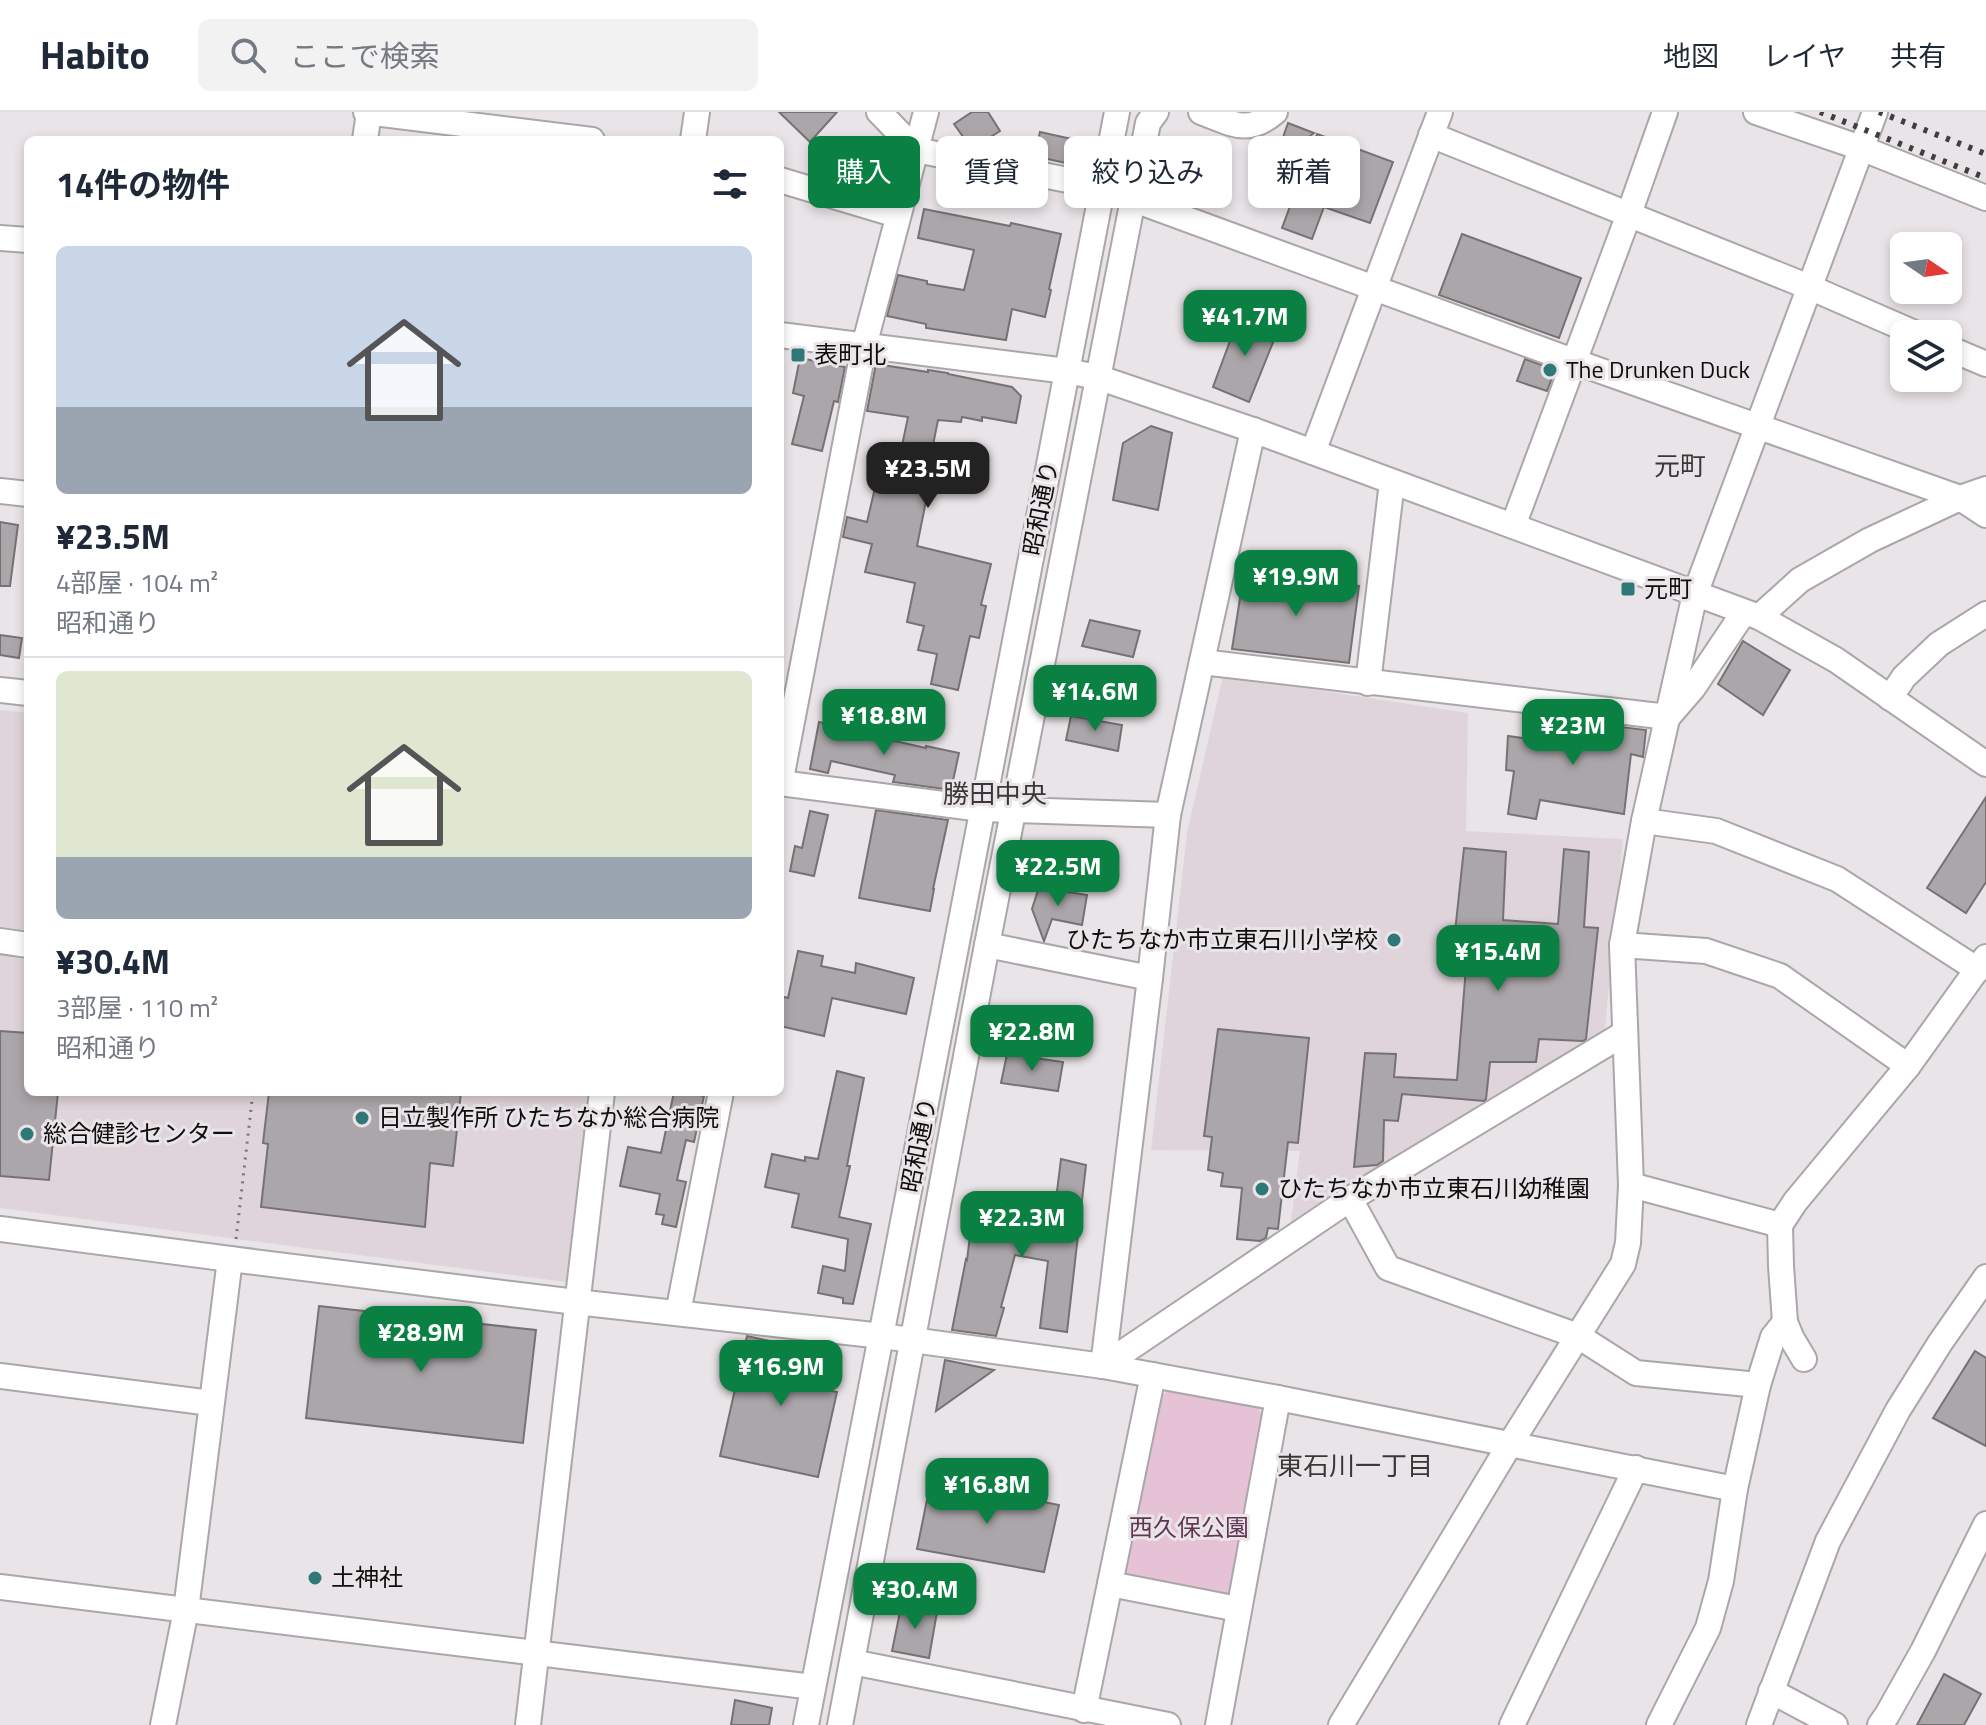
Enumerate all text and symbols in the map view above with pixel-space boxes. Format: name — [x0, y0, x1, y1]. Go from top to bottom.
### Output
search box — [198, 19, 758, 91]
text: Habito — [40, 26, 150, 84]
icon: search — [226, 33, 270, 77]
text: ここで検索 — [290, 33, 440, 79]
text: 地図 — [1663, 34, 1719, 77]
text: レイヤ — [1763, 34, 1846, 77]
text: 共有 — [1890, 34, 1946, 77]
chip: 購入 — [808, 136, 920, 208]
chip: 賃貸 — [936, 136, 1048, 208]
chip: 絞り込み — [1064, 136, 1232, 208]
chip: 新着 — [1248, 136, 1360, 208]
text: 14件の物件 — [56, 158, 230, 210]
icon: filters — [708, 162, 752, 206]
north arrow — [1890, 232, 1962, 304]
map controls — [1890, 232, 1962, 392]
pin: ¥41.7M — [1180, 290, 1310, 358]
text: ¥41.7M — [1201, 296, 1289, 335]
icon: home — [332, 298, 476, 442]
button: layers — [1890, 320, 1962, 392]
place label: 表町北 — [814, 336, 886, 372]
marker: 表町北 — [789, 346, 807, 364]
place label: The Drunken Duck — [1566, 351, 1750, 387]
marker: The Drunken Duck — [1541, 361, 1559, 379]
pin: ¥23.5M — [863, 442, 993, 510]
district label: 元町 — [1654, 446, 1706, 485]
text: ¥23.5M — [884, 448, 972, 487]
street label: 昭和通り — [1013, 457, 1067, 558]
text: ¥23.5M — [56, 510, 170, 562]
pin: ¥19.9M — [1231, 550, 1361, 618]
text: ¥19.9M — [1252, 556, 1340, 595]
text: 4部屋 · 104 m² — [56, 563, 218, 602]
place label: 元町 — [1644, 570, 1692, 606]
marker: 元町 — [1619, 580, 1637, 598]
text: 昭和通り — [56, 603, 160, 642]
pin: ¥14.6M — [1030, 665, 1160, 733]
text: ¥14.6M — [1051, 671, 1139, 710]
pin: ¥18.8M — [819, 689, 949, 757]
text: ¥18.8M — [840, 695, 928, 734]
pin: ¥23M — [1526, 699, 1620, 767]
text: ¥23M — [1540, 705, 1606, 744]
icon: home — [332, 723, 476, 867]
district label: 勝田中央 — [943, 774, 1047, 813]
pin: ¥22.5M — [993, 840, 1123, 908]
text: ¥22.5M — [1014, 846, 1102, 885]
place label: ひたちなか市立東石川小学校 — [1066, 921, 1378, 957]
pin: ¥15.4M — [1433, 925, 1563, 993]
marker: ひたちなか市立東石川小学校 — [1385, 931, 1403, 949]
text: ¥15.4M — [1454, 931, 1542, 970]
text: ¥30.4M — [56, 935, 170, 987]
text: 3部屋 · 110 m² — [56, 988, 218, 1027]
pin: ¥22.8M — [967, 1005, 1097, 1073]
text: ¥22.8M — [988, 1011, 1076, 1050]
text: 昭和通り — [56, 1028, 160, 1067]
street label: 昭和通り — [891, 1094, 945, 1195]
place label: 日立製作所 ひたちなか総合病院 — [378, 1099, 719, 1135]
marker: 日立製作所 ひたちなか総合病院 — [353, 1109, 371, 1127]
place label: 総合健診センター — [43, 1115, 235, 1151]
marker: 総合健診センター — [18, 1125, 36, 1143]
place label: ひたちなか市立東石川幼稚園 — [1278, 1170, 1590, 1206]
marker: ひたちなか市立東石川幼稚園 — [1253, 1180, 1271, 1198]
pin: ¥22.3M — [957, 1191, 1087, 1259]
text: ¥22.3M — [978, 1197, 1066, 1236]
pin: ¥28.9M — [356, 1306, 486, 1374]
text: ¥28.9M — [377, 1312, 465, 1351]
pin: ¥16.9M — [716, 1340, 846, 1408]
text: ¥16.9M — [737, 1346, 825, 1385]
district label: 東石川一丁目 — [1277, 1446, 1433, 1485]
pin: ¥16.8M — [922, 1458, 1052, 1526]
text: ¥16.8M — [943, 1464, 1031, 1503]
park label: 西久保公園 — [1129, 1509, 1249, 1545]
place label: 土神社 — [331, 1559, 403, 1595]
pin: ¥30.4M — [850, 1563, 980, 1631]
marker: 土神社 — [306, 1569, 324, 1587]
text: ¥30.4M — [871, 1569, 959, 1608]

